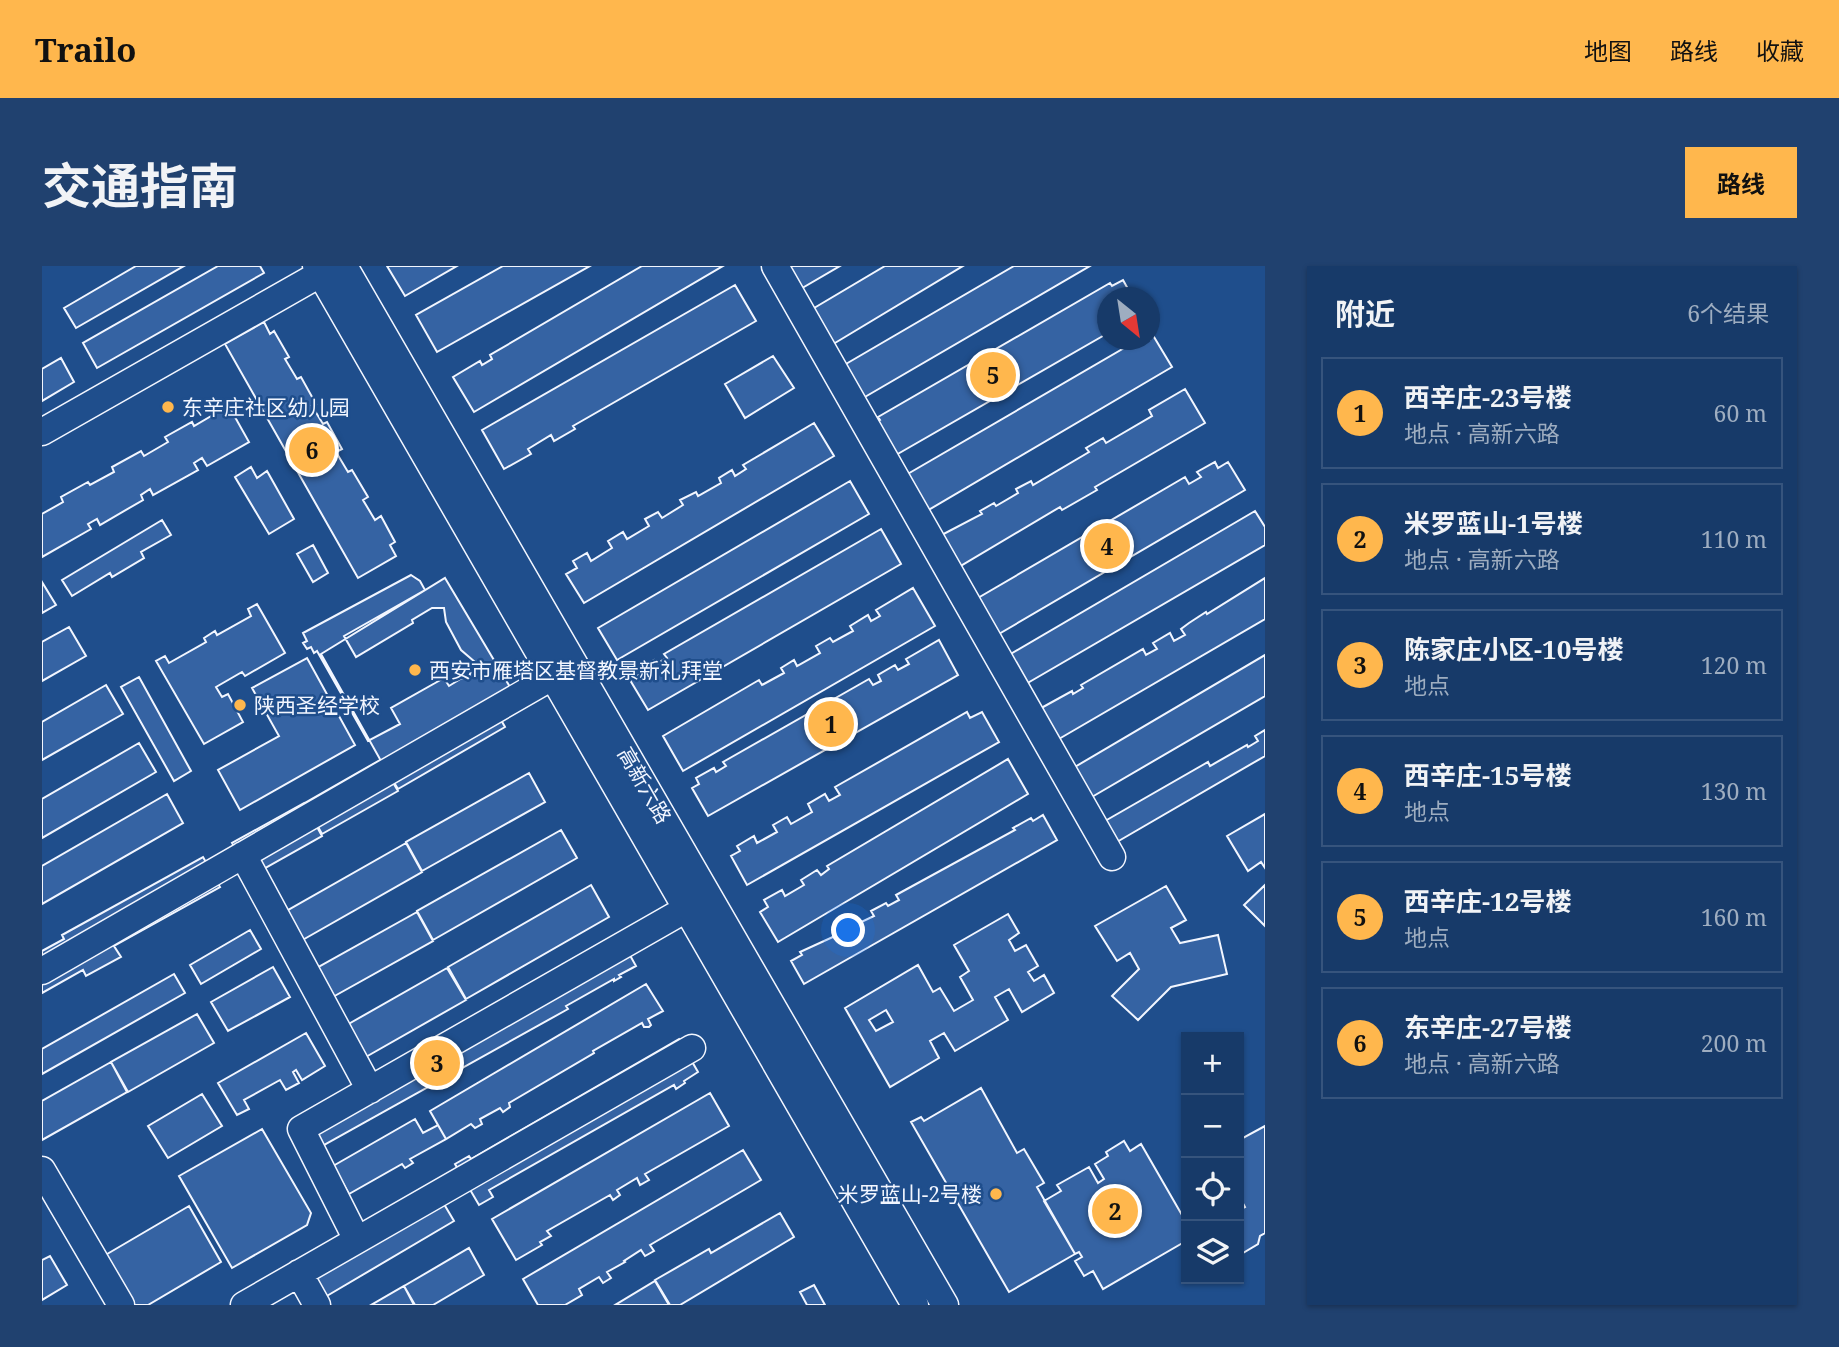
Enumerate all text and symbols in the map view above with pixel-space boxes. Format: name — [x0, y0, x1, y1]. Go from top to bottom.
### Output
text: Trailo — [35, 27, 136, 72]
text: 地图 — [1584, 34, 1632, 67]
text: 路线 — [1670, 34, 1718, 67]
text: 收藏 — [1756, 34, 1804, 67]
button: 路线 — [1685, 147, 1797, 218]
text: 交通指南 — [42, 152, 238, 218]
north arrow — [1097, 287, 1160, 350]
text: 附近 — [1335, 293, 1395, 334]
text: 6个结果 — [1687, 297, 1769, 329]
pin: 5 — [970, 349, 1016, 401]
text: 西辛庄-23号楼 — [1404, 379, 1571, 415]
place label: 东辛庄社区幼儿园 — [182, 393, 350, 421]
text: 1 — [1354, 397, 1367, 429]
text: 60 m — [1714, 397, 1767, 429]
marker: 东辛庄社区幼儿园 — [160, 399, 176, 415]
text: 地点 · 高新六路 — [1404, 417, 1560, 449]
pin: 6 — [289, 424, 335, 476]
text: 米罗蓝山-1号楼 — [1404, 505, 1583, 541]
pin: 4 — [1084, 520, 1130, 572]
text: 2 — [1354, 523, 1367, 555]
text: 110 m — [1701, 523, 1767, 555]
text: 地点 · 高新六路 — [1404, 543, 1560, 575]
text: 陈家庄小区-10号楼 — [1404, 631, 1623, 667]
text: 3 — [1354, 649, 1367, 681]
text: 120 m — [1701, 649, 1767, 681]
place label: 西安市雁塔区基督教景新礼拜堂 — [429, 656, 723, 684]
marker: 西安市雁塔区基督教景新礼拜堂 — [407, 662, 423, 678]
text: 地点 — [1404, 669, 1450, 701]
place label: 陕西圣经学校 — [254, 691, 380, 719]
marker: 陕西圣经学校 — [232, 697, 248, 713]
pin: 1 — [808, 698, 854, 750]
street label: 高新六路 — [612, 742, 678, 828]
text: 西辛庄-15号楼 — [1404, 757, 1571, 793]
text: 4 — [1354, 775, 1367, 807]
text: 130 m — [1701, 775, 1767, 807]
text: 地点 — [1404, 795, 1450, 827]
text: 西辛庄-12号楼 — [1404, 883, 1571, 919]
text: 5 — [1354, 901, 1367, 933]
text: 160 m — [1701, 901, 1767, 933]
your location — [831, 913, 865, 947]
text: 地点 — [1404, 921, 1450, 953]
text: 东辛庄-27号楼 — [1404, 1009, 1571, 1045]
text: 6 — [1354, 1027, 1367, 1059]
text: 200 m — [1701, 1027, 1767, 1059]
map controls — [1181, 1032, 1244, 1284]
button: + — [1181, 1032, 1244, 1095]
pin: 3 — [414, 1037, 460, 1089]
text: 地点 · 高新六路 — [1404, 1047, 1560, 1079]
button: − — [1181, 1095, 1244, 1158]
button: locate — [1181, 1158, 1244, 1221]
place label: 米罗蓝山-2号楼 — [838, 1180, 982, 1208]
pin: 2 — [1092, 1185, 1138, 1237]
marker: 米罗蓝山-2号楼 — [988, 1186, 1004, 1202]
button: layers — [1181, 1221, 1244, 1284]

